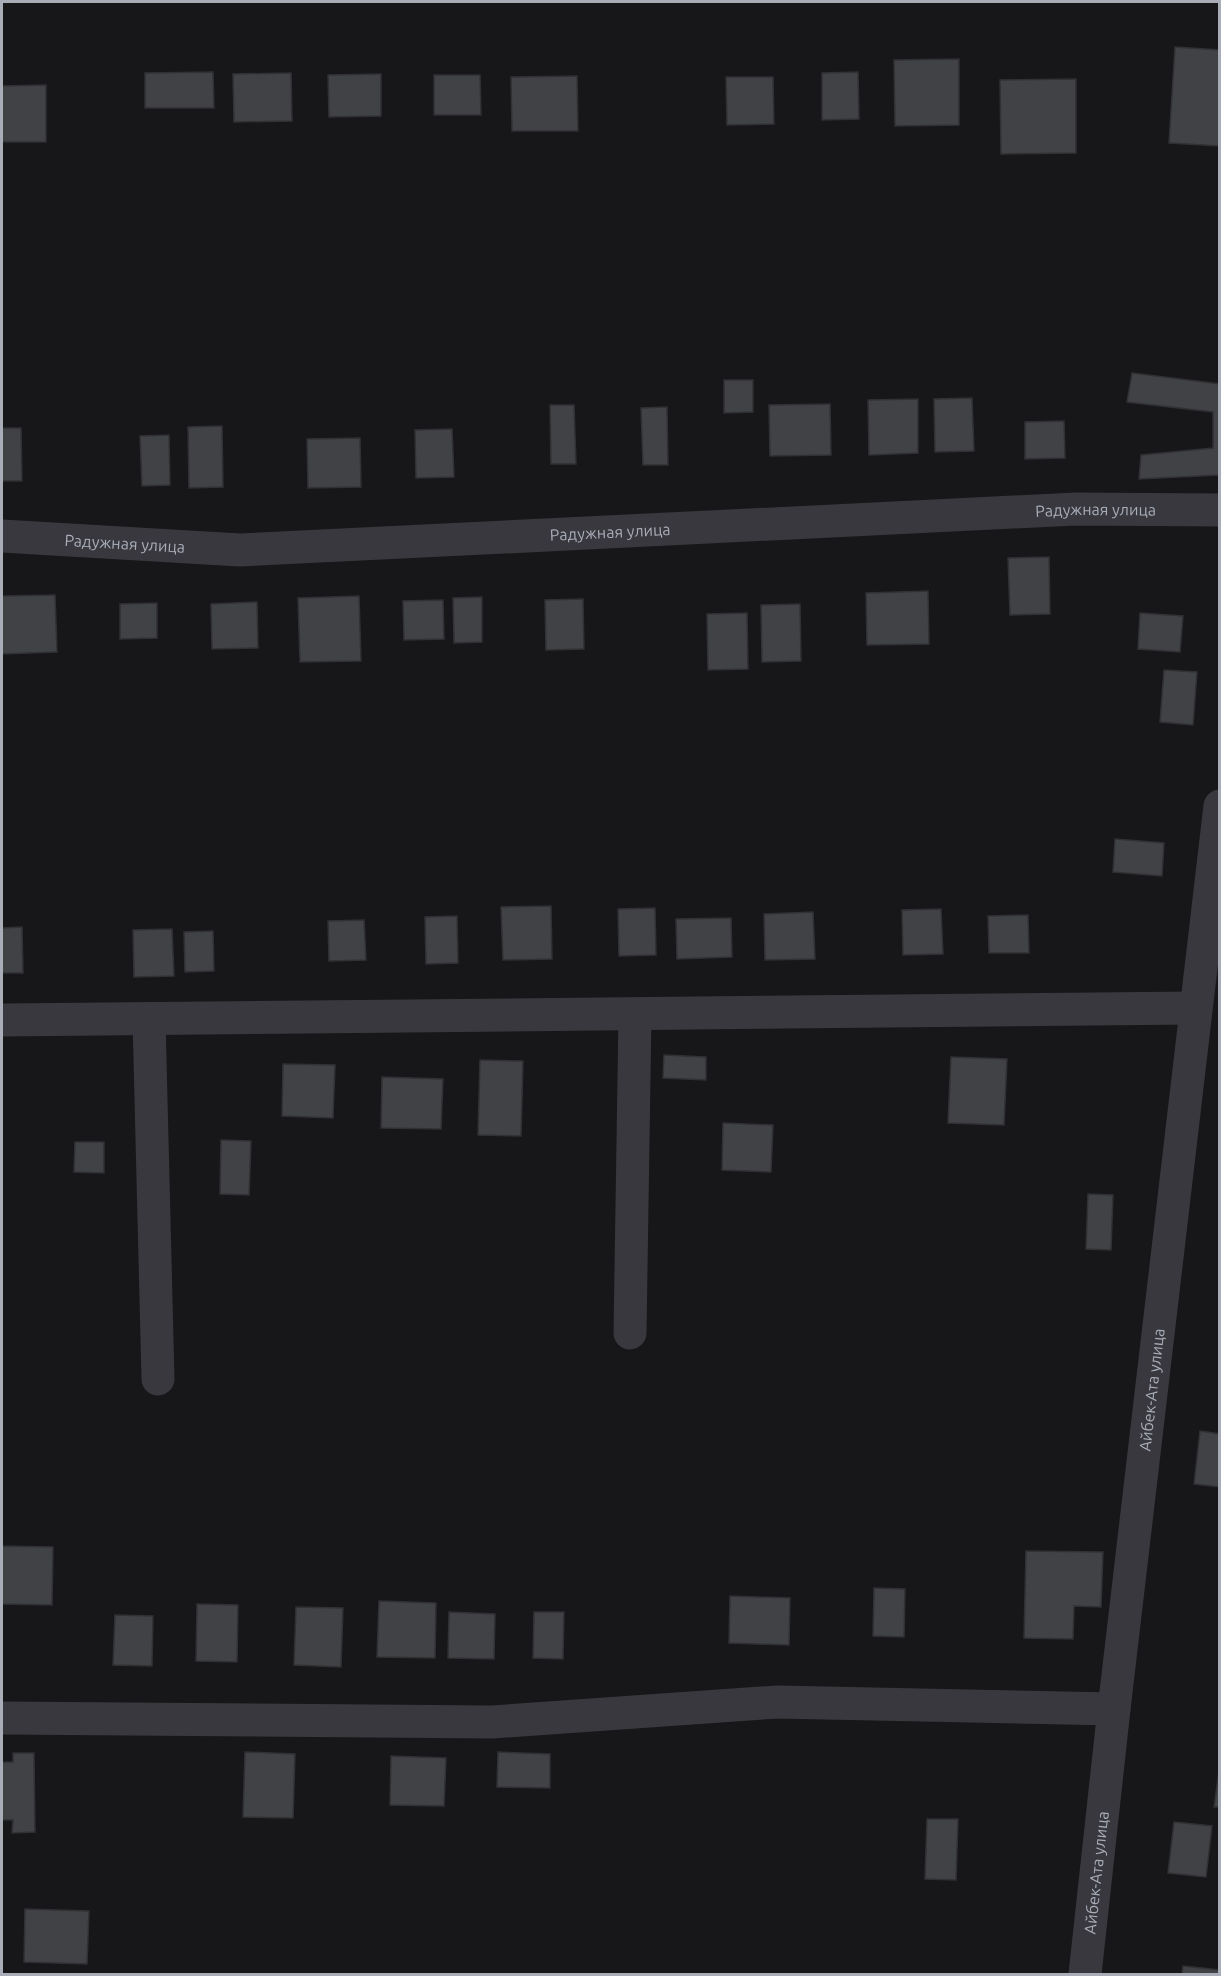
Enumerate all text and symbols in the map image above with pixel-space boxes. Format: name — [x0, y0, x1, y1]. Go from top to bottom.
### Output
street label: Радужная улица — [1035, 500, 1156, 520]
street label: Радужная улица — [549, 520, 671, 544]
street label: Радужная улица — [64, 531, 186, 556]
street label: Айбек-Ата улица — [1135, 1327, 1168, 1452]
street label: Айбек-Ата улица — [1080, 1810, 1112, 1935]

